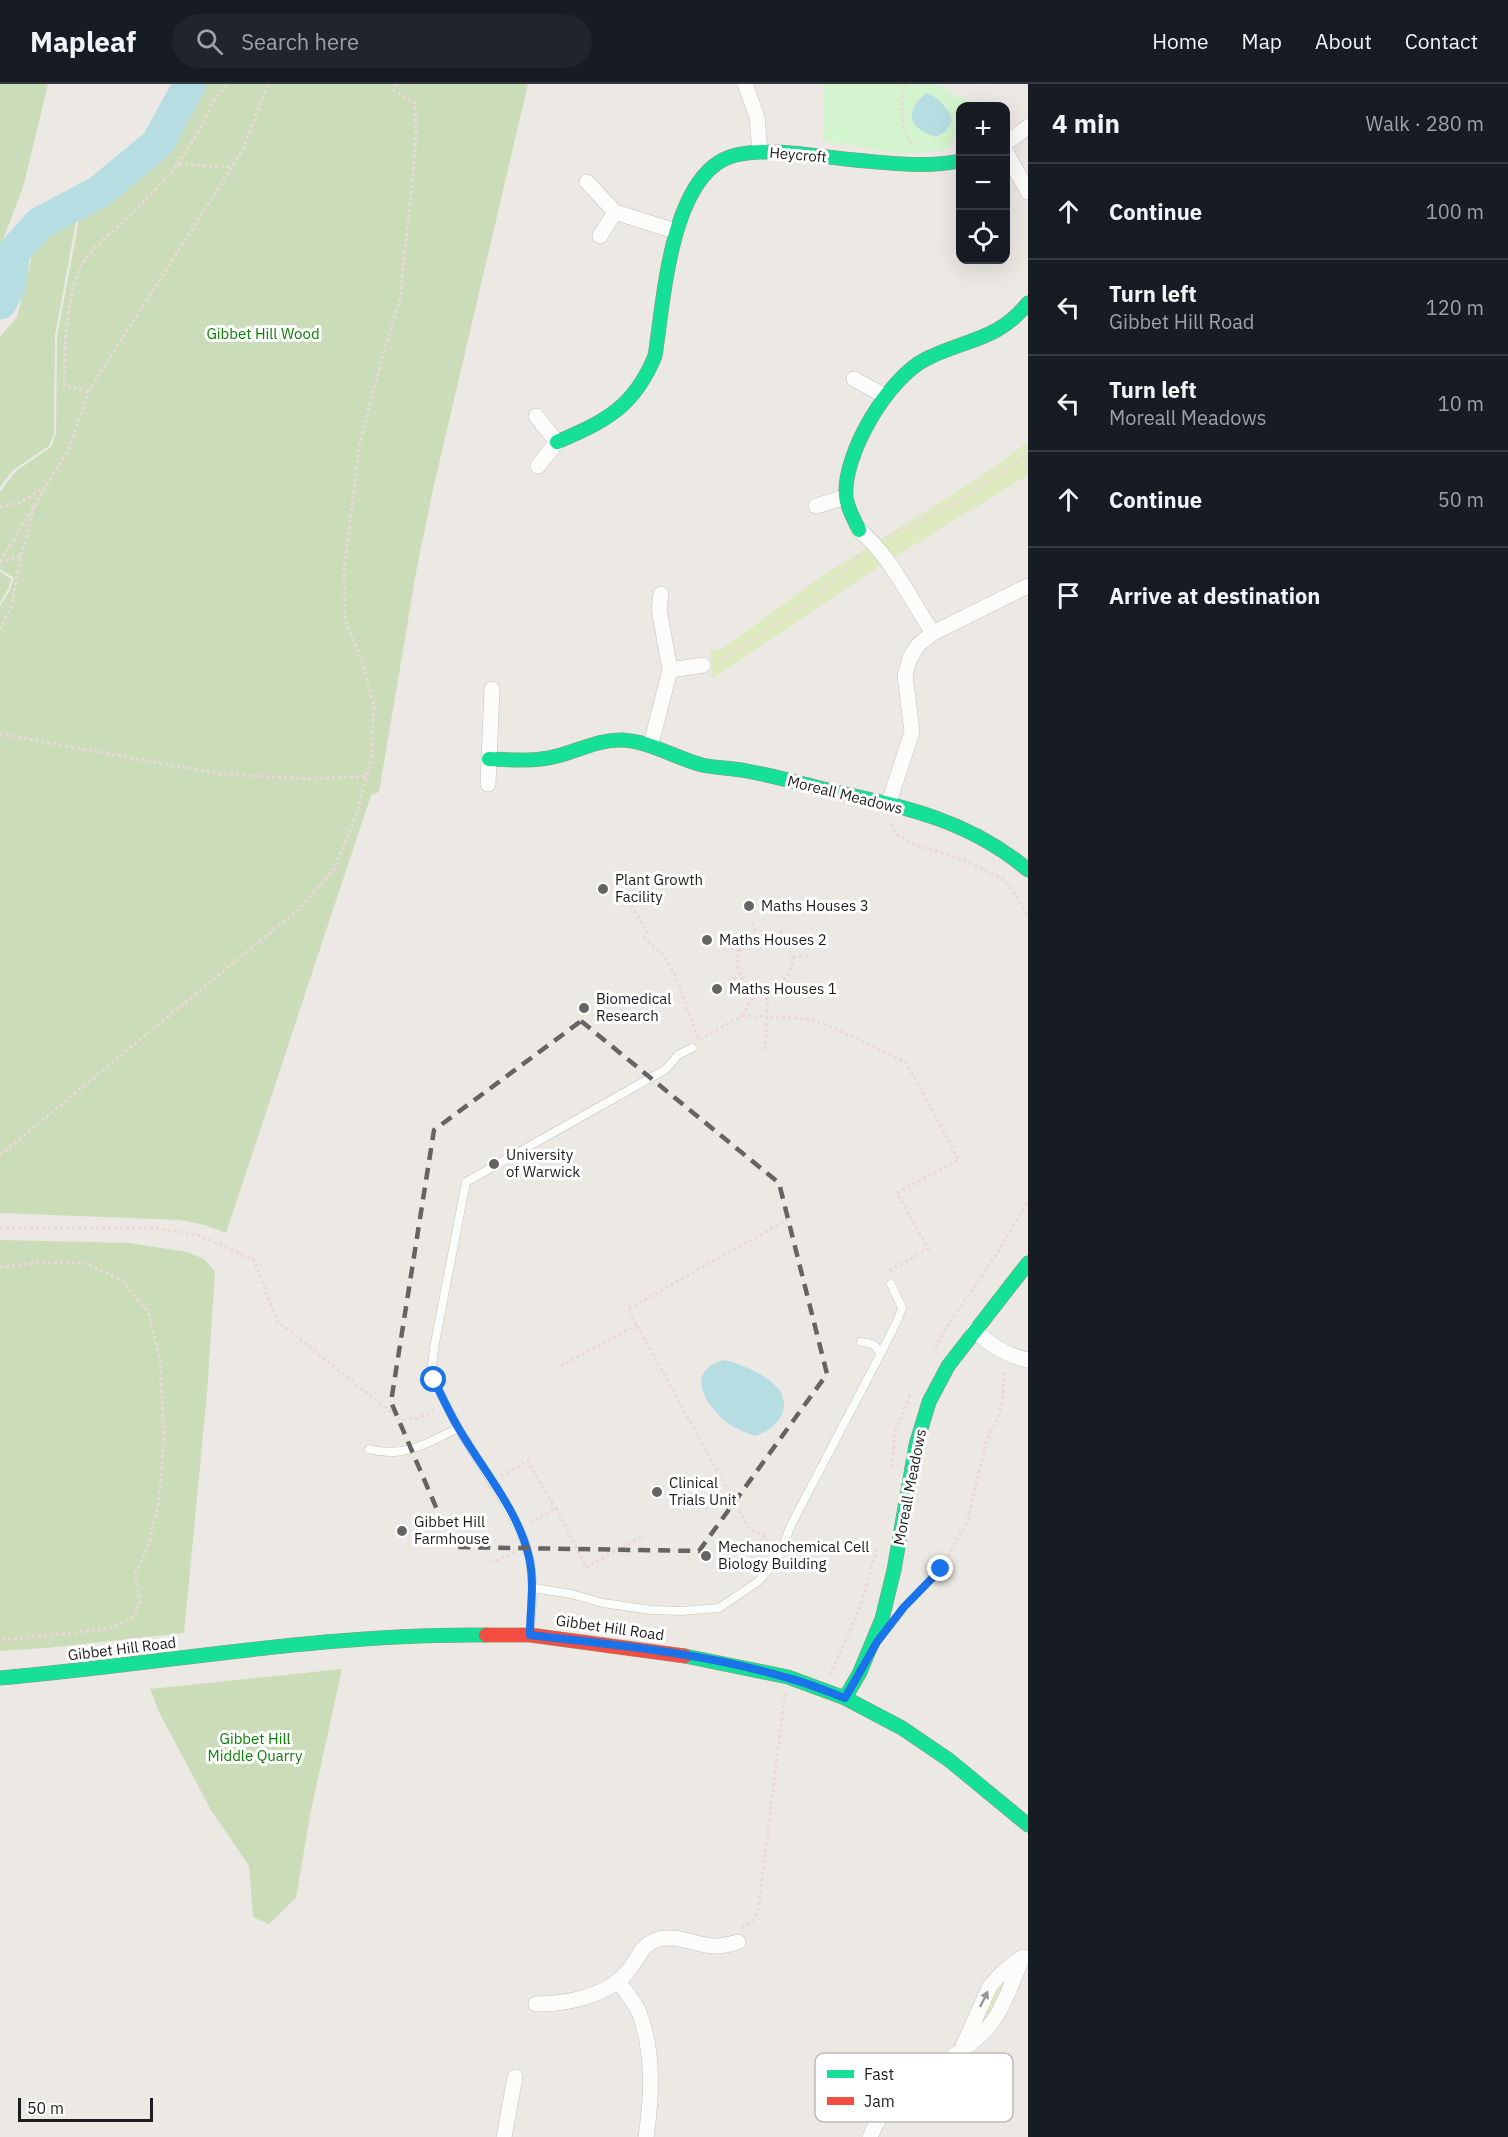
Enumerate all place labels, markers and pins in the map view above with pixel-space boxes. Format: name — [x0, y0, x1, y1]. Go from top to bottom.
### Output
place label: Plant Growth Facility — [615, 870, 703, 906]
marker: Plant Growth Facility — [596, 882, 610, 896]
place label: Maths Houses 3 — [761, 896, 869, 915]
marker: Maths Houses 3 — [742, 899, 756, 913]
place label: Maths Houses 2 — [719, 930, 827, 949]
marker: Maths Houses 2 — [700, 933, 714, 947]
place label: Maths Houses 1 — [729, 979, 837, 998]
marker: Maths Houses 1 — [710, 982, 724, 996]
place label: Biomedical Research — [596, 989, 671, 1025]
marker: Biomedical Research — [577, 1001, 591, 1015]
place label: University of Warwick — [506, 1145, 580, 1181]
marker: University of Warwick — [487, 1157, 501, 1171]
place label: Clinical Trials Unit — [669, 1473, 737, 1509]
marker: Clinical Trials Unit — [650, 1485, 664, 1499]
place label: Gibbet Hill Farmhouse — [414, 1512, 489, 1548]
marker: Gibbet Hill Farmhouse — [395, 1524, 409, 1538]
place label: Mechanochemical Cell Biology Building — [718, 1537, 869, 1573]
marker: Mechanochemical Cell Biology Building — [699, 1549, 713, 1563]

